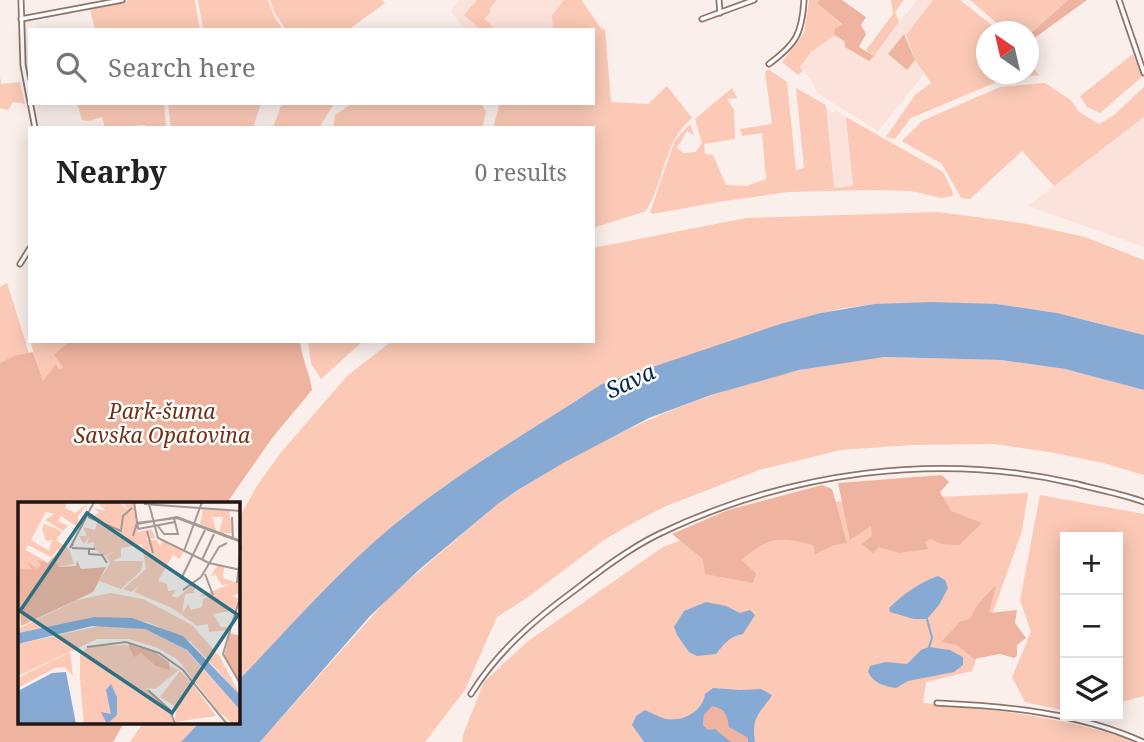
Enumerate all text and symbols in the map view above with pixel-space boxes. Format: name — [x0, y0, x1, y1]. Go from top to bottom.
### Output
north arrow — [976, 21, 1039, 84]
search box — [28, 28, 595, 105]
icon: search — [52, 48, 90, 86]
text: Search here — [108, 49, 256, 85]
text: Nearby — [56, 151, 167, 192]
text: 0 results — [474, 156, 567, 188]
water label: Sava — [600, 354, 661, 405]
park label: Park-šuma Savska Opatovina — [74, 397, 251, 449]
inset map — [18, 502, 240, 724]
map controls — [1060, 532, 1123, 721]
button: + — [1060, 532, 1123, 595]
button: − — [1060, 595, 1123, 658]
button: layers — [1060, 658, 1123, 721]

